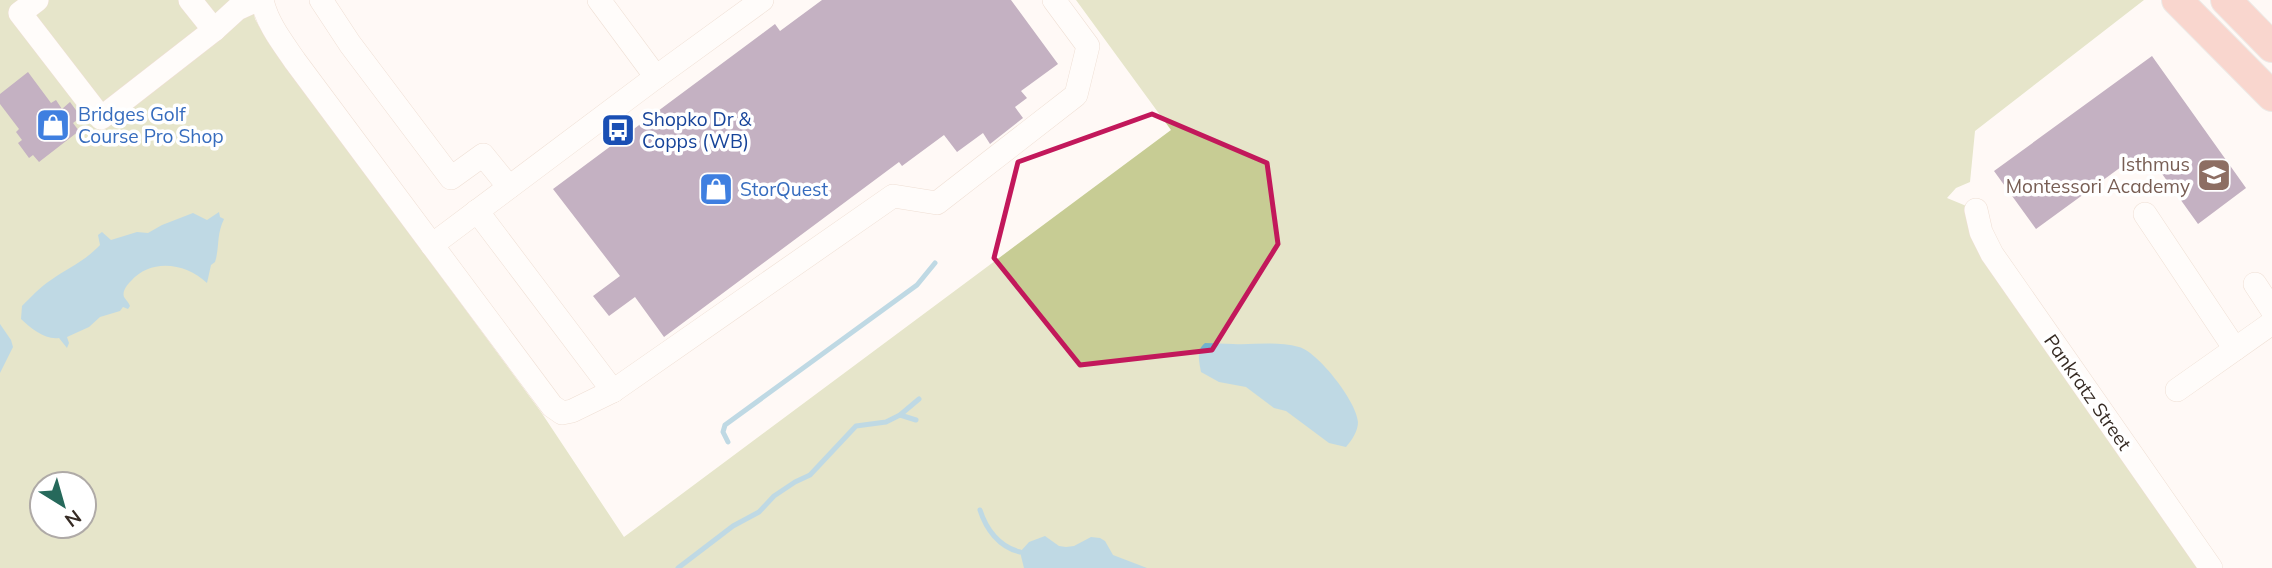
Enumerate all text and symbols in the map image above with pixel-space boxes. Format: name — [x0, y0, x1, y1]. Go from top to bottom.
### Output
place label: Bridges Golf Course Pro Shop — [78, 102, 224, 148]
shop icon: Bridges Golf Course Pro Shop — [34, 106, 72, 144]
place label: Shopko Dr & Copps (WB) — [642, 107, 753, 153]
bus stop icon: Shopko Dr & Copps (WB) — [599, 111, 637, 149]
place label: Isthmus Montessori Academy — [2006, 152, 2190, 198]
school or university icon: Isthmus Montessori Academy — [2195, 156, 2233, 194]
shop icon: StorQuest — [697, 170, 735, 208]
place label: StorQuest — [740, 177, 828, 201]
street label: Pankratz Street — [2039, 329, 2137, 455]
north arrow — [28, 470, 98, 540]
text: N — [60, 505, 86, 532]

